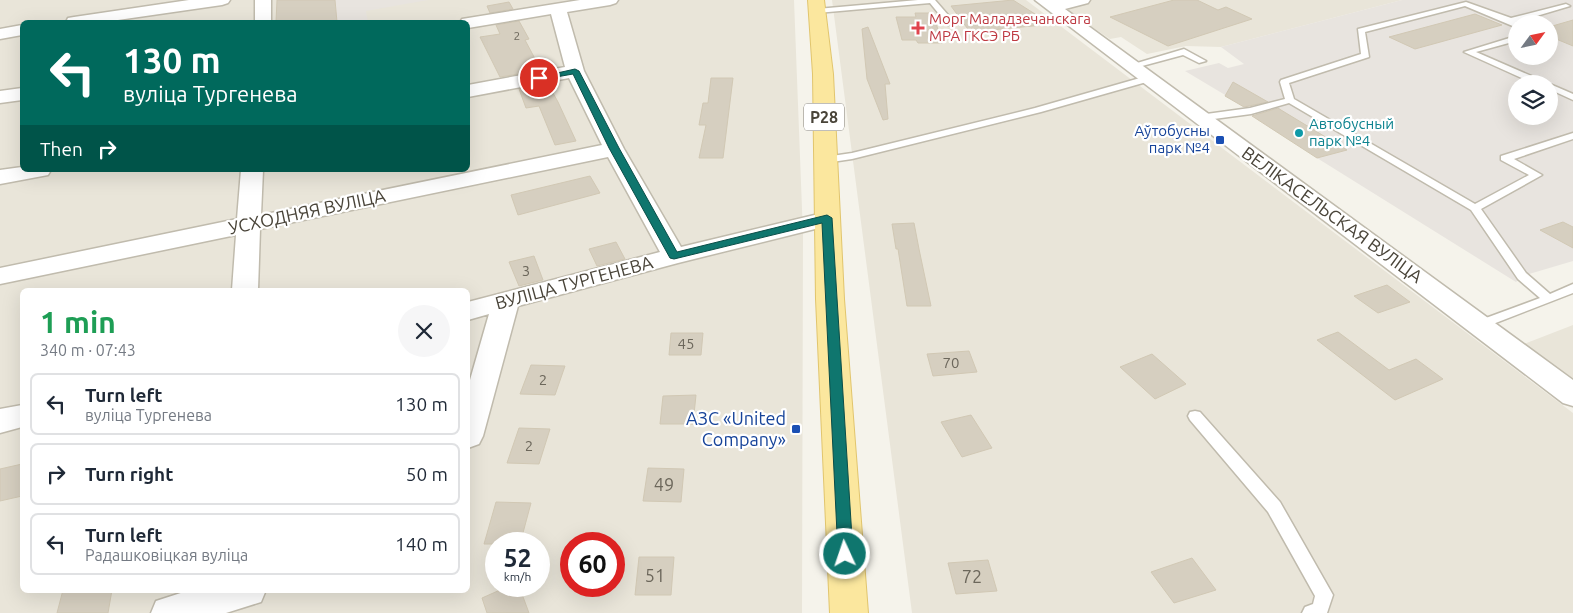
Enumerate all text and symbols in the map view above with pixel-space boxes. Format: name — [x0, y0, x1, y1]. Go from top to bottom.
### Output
place label: Морг Маладзечанскага МРА ГКСЭ РБ — [929, 10, 1091, 44]
north arrow — [1508, 15, 1558, 65]
map controls — [1508, 15, 1558, 125]
marker: Морг Маладзечанскага МРА ГКСЭ РБ — [911, 21, 925, 35]
house number: 2 — [514, 29, 520, 42]
icon: left — [40, 40, 105, 105]
text: 130 m — [123, 40, 221, 80]
pin — [518, 57, 560, 99]
icon: arrive — [525, 64, 553, 92]
button: layers — [1508, 75, 1558, 125]
text: вуліца Тургенева — [123, 81, 298, 106]
road number: Р28 — [804, 104, 844, 130]
place label: Автобусный парк №4 — [1309, 115, 1394, 149]
place label: Аўтобусны парк №4 — [1134, 122, 1210, 156]
marker: Автобусный парк №4 — [1293, 127, 1305, 139]
marker: Аўтобусны парк №4 — [1214, 134, 1226, 146]
icon: right — [93, 135, 121, 163]
text: Then — [40, 138, 83, 160]
street label: ВЕЛІКАСЕЛЬСКАЯ ВУЛІЦА — [1238, 142, 1427, 287]
street label: УСХОДНЯЯ ВУЛІЦА — [227, 185, 387, 237]
street label: ВУЛІЦА ТУРГЕНЕВА — [493, 251, 655, 313]
house number: 3 — [522, 262, 530, 279]
text: 1 min — [40, 305, 116, 339]
button: close — [398, 305, 450, 357]
house number: 45 — [678, 335, 694, 352]
text: 340 m · 07:43 — [40, 341, 136, 359]
house number: 70 — [943, 354, 959, 371]
house number: 2 — [539, 371, 547, 388]
text: Turn left — [85, 384, 163, 406]
icon: left — [42, 390, 70, 418]
text: 130 m — [395, 393, 448, 415]
text: вуліца Тургенева — [85, 406, 212, 424]
place label: АЗС «United Company» — [686, 408, 786, 449]
marker: АЗС «United Company» — [790, 423, 802, 435]
house number: 2 — [525, 437, 533, 454]
icon: right — [42, 460, 70, 488]
text: Turn right — [85, 463, 173, 485]
text: 50 m — [406, 463, 448, 485]
house number: 49 — [654, 474, 674, 494]
text: Turn left — [85, 524, 163, 546]
position arrow — [818, 527, 870, 579]
icon: left — [42, 530, 70, 558]
speed limit sign: 60 — [560, 532, 625, 597]
text: 140 m — [395, 533, 448, 555]
text: 52 — [503, 544, 532, 572]
text: Радашковіцкая вуліца — [85, 546, 248, 564]
house number: 51 — [645, 565, 665, 585]
house number: 72 — [962, 566, 982, 586]
text: km/h — [504, 570, 531, 583]

